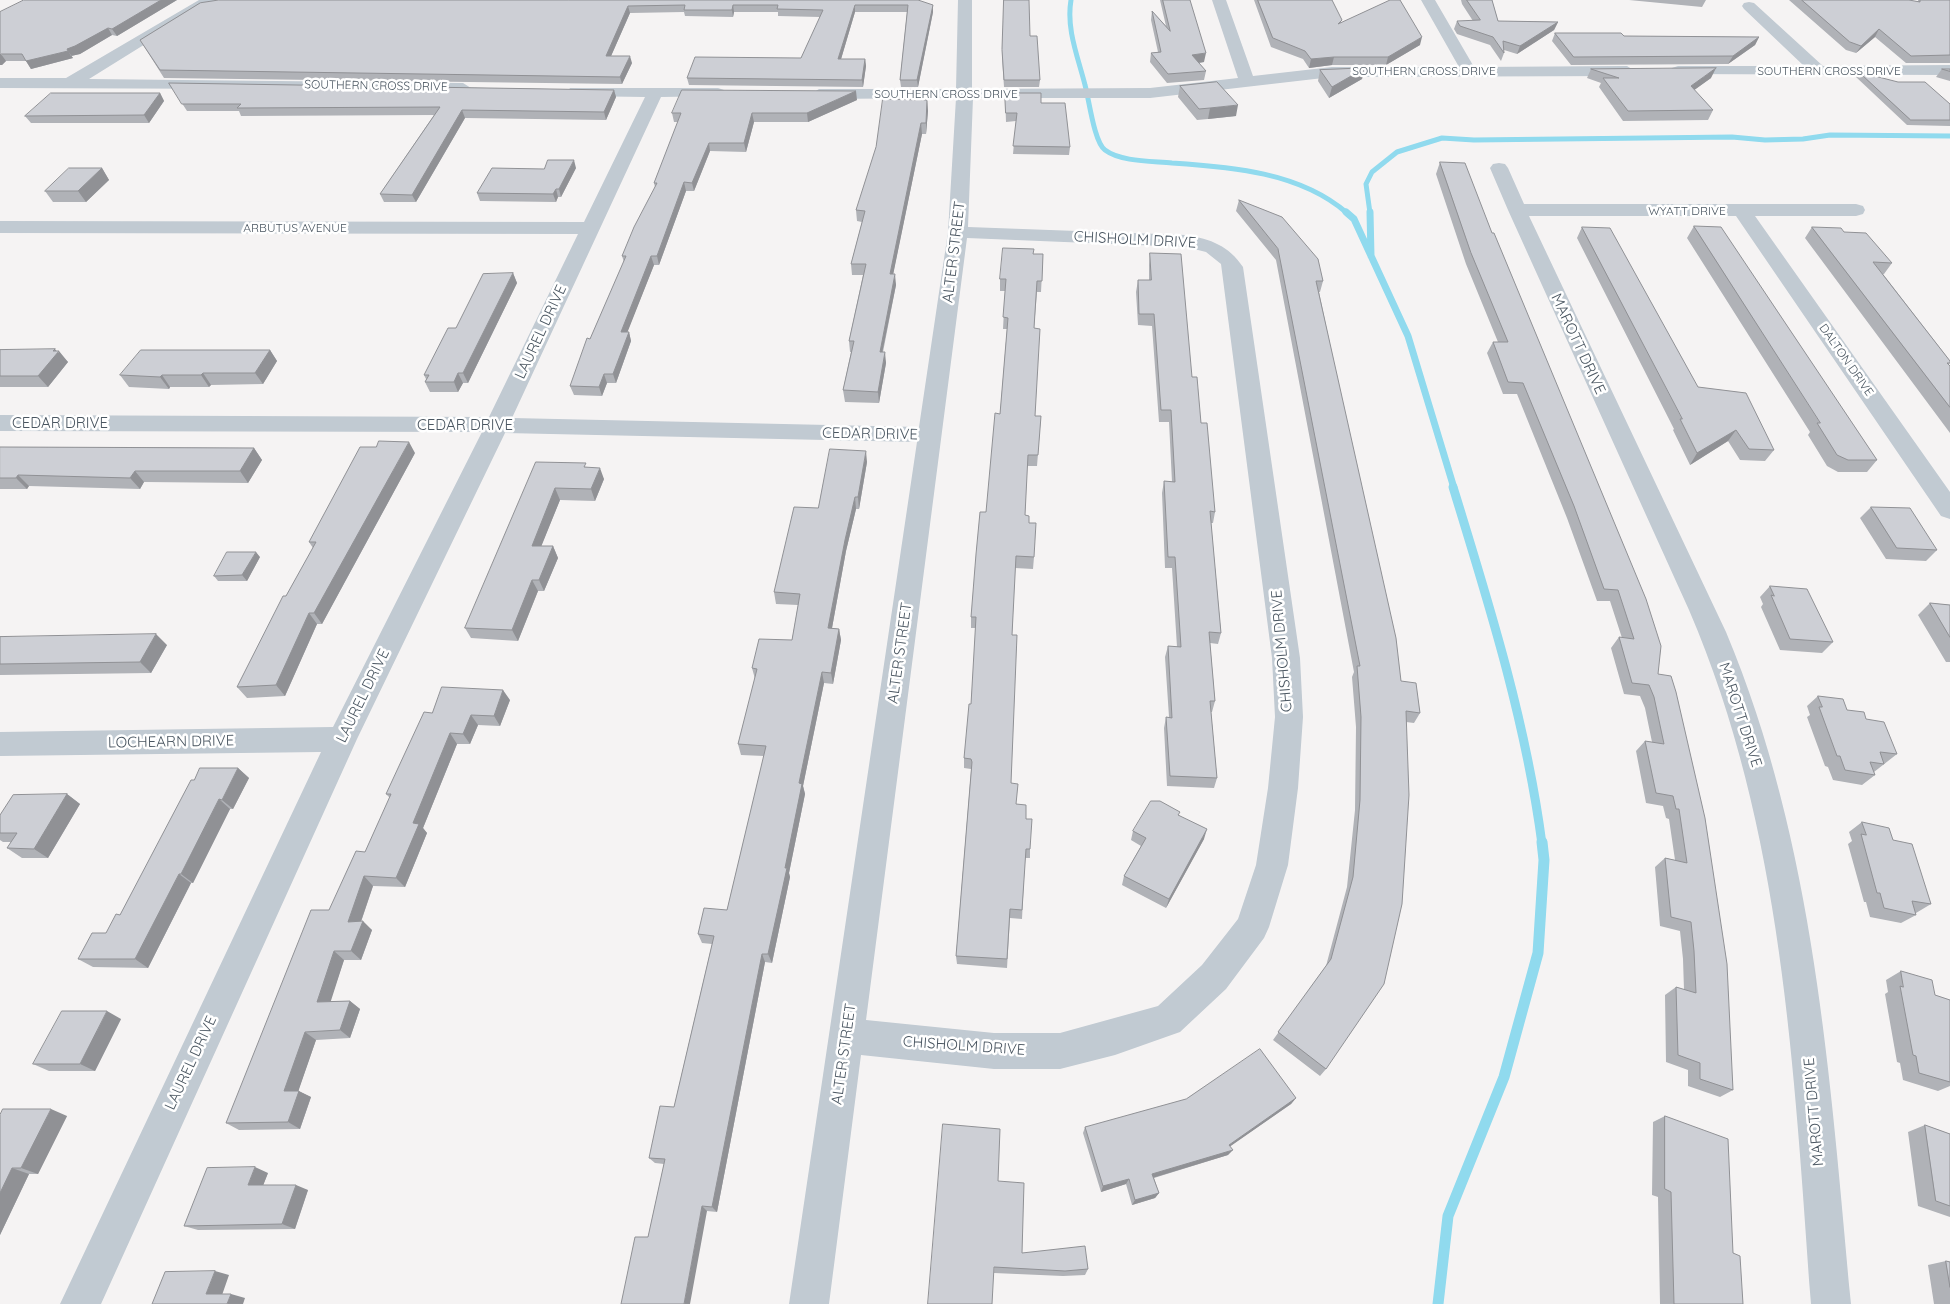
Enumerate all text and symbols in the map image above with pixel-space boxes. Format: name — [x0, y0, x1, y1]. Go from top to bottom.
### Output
street label: SOUTHERN CROSS DRIVE — [1352, 64, 1496, 78]
street label: SOUTHERN CROSS DRIVE — [1757, 64, 1901, 78]
street label: SOUTHERN CROSS DRIVE — [304, 78, 448, 94]
street label: SOUTHERN CROSS DRIVE — [874, 87, 1018, 101]
street label: ALTER STREET — [939, 200, 969, 304]
street label: WYATT DRIVE — [1648, 204, 1726, 218]
street label: ARBUTUS AVENUE — [243, 221, 347, 235]
street label: CHISHOLM DRIVE — [1073, 228, 1197, 252]
street label: LAUREL DRIVE — [511, 282, 571, 382]
street label: MAROTT DRIVE — [1547, 291, 1609, 397]
street label: DALTON DRIVE — [1816, 321, 1876, 399]
street label: CEDAR DRIVE — [12, 414, 108, 432]
street label: CEDAR DRIVE — [417, 416, 513, 434]
street label: CEDAR DRIVE — [822, 424, 918, 444]
street label: CHISHOLM DRIVE — [1268, 589, 1296, 713]
street label: ALTER STREET — [884, 601, 916, 705]
street label: LAUREL DRIVE — [333, 646, 393, 746]
street label: MAROTT DRIVE — [1715, 660, 1765, 770]
street label: LOCHEARN DRIVE — [108, 732, 234, 752]
street label: ALTER STREET — [828, 1002, 860, 1106]
street label: LAUREL DRIVE — [161, 1013, 221, 1113]
street label: CHISHOLM DRIVE — [902, 1033, 1026, 1059]
street label: MAROTT DRIVE — [1800, 1057, 1828, 1167]

